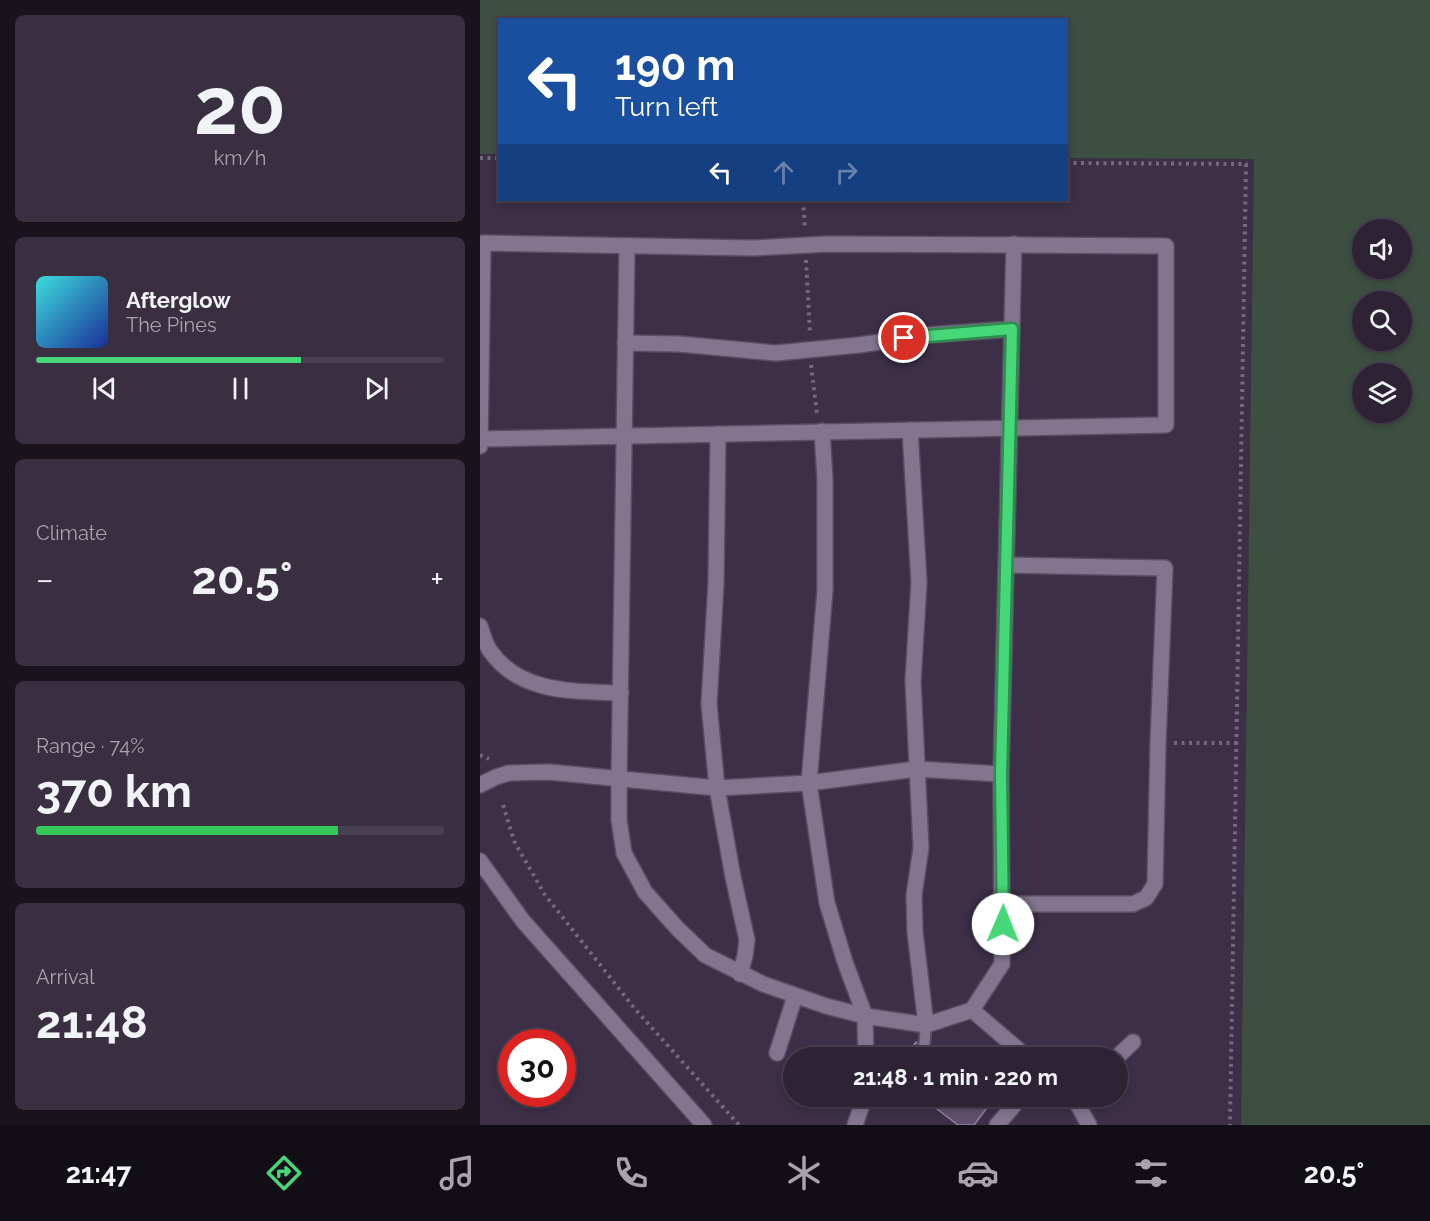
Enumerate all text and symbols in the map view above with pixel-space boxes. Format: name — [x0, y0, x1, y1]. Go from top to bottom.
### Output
text: 190 m — [615, 41, 735, 90]
icon: left — [516, 42, 594, 120]
text: 20 — [194, 61, 286, 152]
text: Turn left — [615, 91, 718, 122]
text: km/h — [214, 146, 266, 170]
icon: left — [704, 156, 737, 189]
icon: ahead — [767, 156, 800, 189]
icon: right — [830, 156, 863, 189]
map controls — [1352, 219, 1412, 423]
button: sound — [1352, 219, 1412, 279]
text: Afterglow — [126, 287, 231, 313]
button: search — [1352, 291, 1412, 351]
pin — [878, 312, 929, 363]
text: The Pines — [126, 313, 217, 337]
icon: arrive — [887, 321, 920, 354]
button: layers — [1352, 363, 1412, 423]
icon: previous — [88, 372, 121, 405]
icon: pause — [224, 372, 257, 405]
icon: next — [360, 372, 393, 405]
text: Climate — [36, 521, 107, 545]
text: 20.5° — [192, 552, 292, 605]
text: − — [36, 560, 54, 599]
text: + — [430, 560, 444, 599]
text: Range · 74% — [36, 734, 144, 758]
text: 370 km — [36, 765, 192, 818]
position arrow — [971, 892, 1035, 956]
text: Arrival — [36, 965, 95, 989]
text: 21:48 — [36, 996, 148, 1049]
speed limit sign: 30 — [498, 1029, 576, 1107]
text: 21:48 · 1 min · 220 m — [853, 1064, 1058, 1090]
icon: directions — [263, 1152, 305, 1194]
icon: music — [436, 1152, 478, 1194]
icon: phone — [610, 1152, 652, 1194]
icon: climate — [783, 1152, 825, 1194]
icon: car — [957, 1152, 999, 1194]
icon: filters — [1130, 1152, 1172, 1194]
text: 21:47 — [66, 1158, 132, 1189]
text: 20.5° — [1304, 1158, 1364, 1189]

